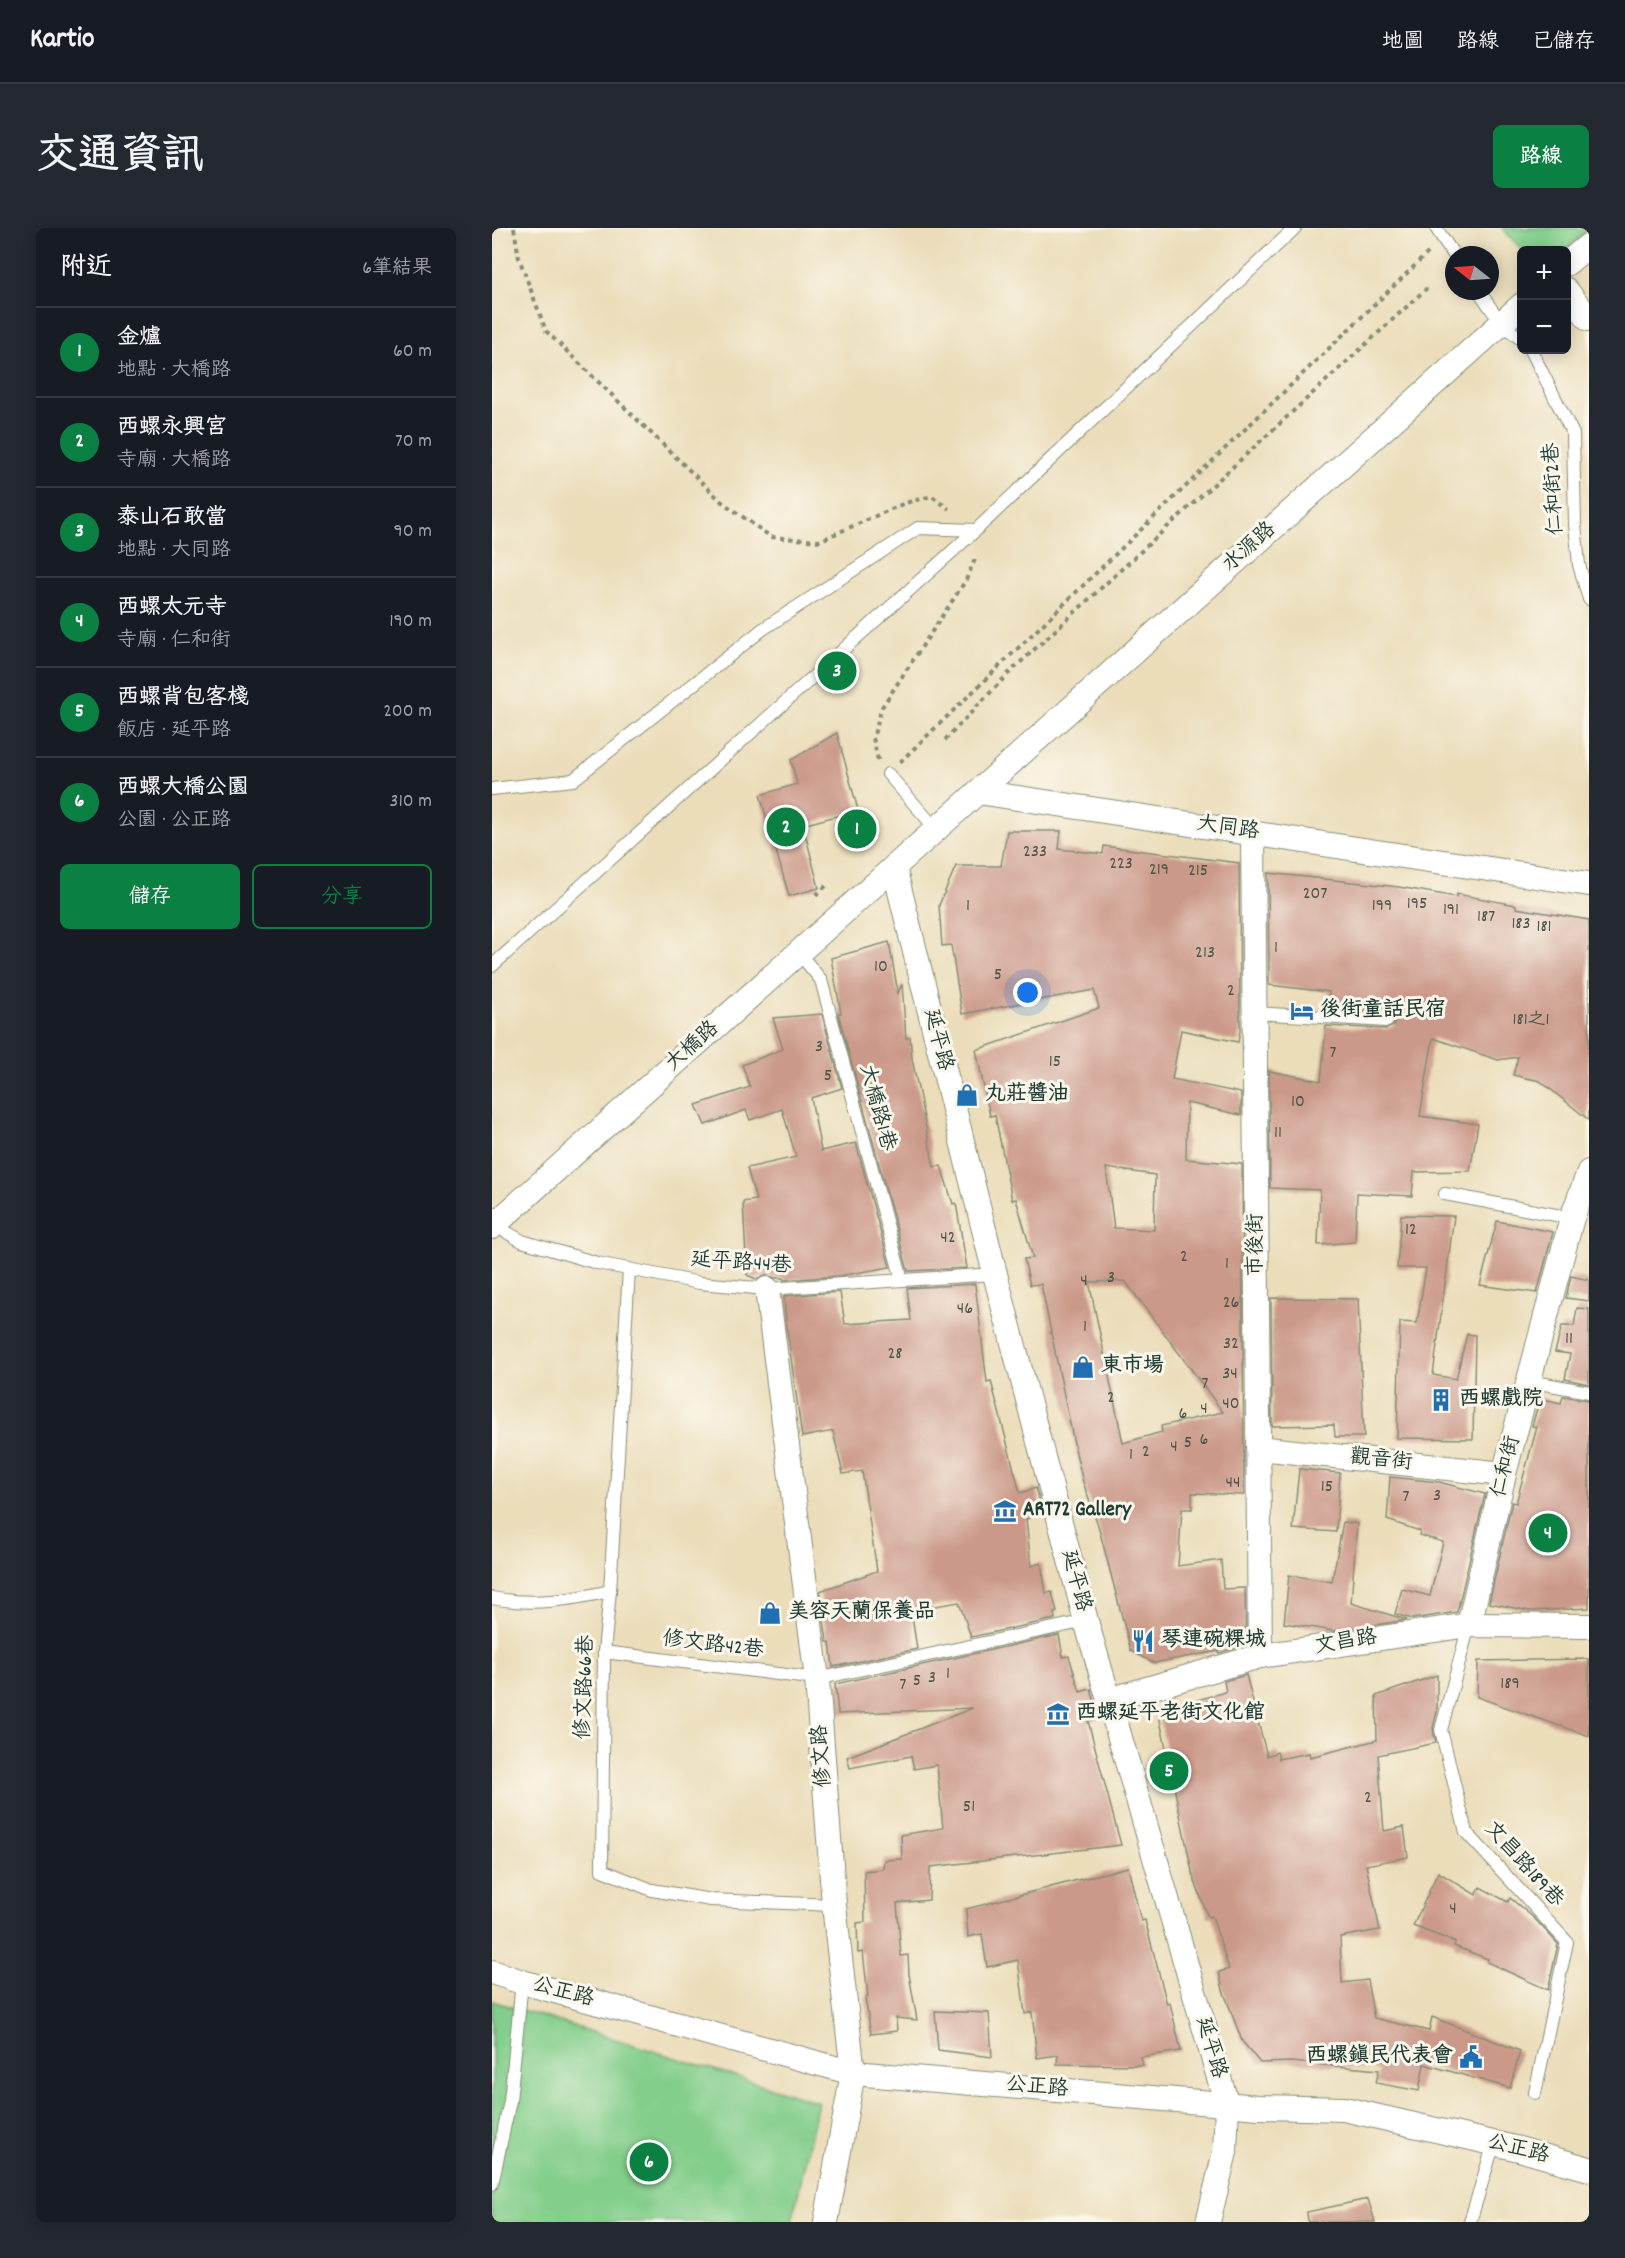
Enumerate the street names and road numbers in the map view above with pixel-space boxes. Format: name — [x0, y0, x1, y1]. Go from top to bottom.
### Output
street label: 仁和街2巷 — [1538, 442, 1572, 536]
street label: 水源路 — [1217, 516, 1283, 580]
street label: 大同路 — [1195, 810, 1261, 848]
street label: 延平路 — [915, 1006, 959, 1074]
street label: 大橋路 — [660, 1015, 726, 1079]
street label: 大橋路1巷 — [850, 1061, 902, 1155]
street label: 市後街 — [1242, 1214, 1272, 1277]
street label: 延平路44巷 — [689, 1245, 793, 1283]
street label: 仁和街 — [1485, 1433, 1529, 1501]
street label: 觀音街 — [1348, 1443, 1414, 1479]
street label: 延平路 — [1052, 1547, 1098, 1615]
street label: 文昌路 — [1313, 1623, 1379, 1663]
street label: 修文路42巷 — [661, 1625, 765, 1667]
street label: 修文路66巷 — [569, 1634, 603, 1740]
street label: 修文路 — [806, 1724, 840, 1788]
street label: 文昌路189巷 — [1476, 1815, 1570, 1915]
street label: 公正路 — [529, 1970, 597, 2016]
street label: 延平路 — [1187, 2014, 1233, 2082]
street label: 公正路 — [1004, 2070, 1070, 2106]
street label: 公正路 — [1484, 2128, 1552, 2172]

